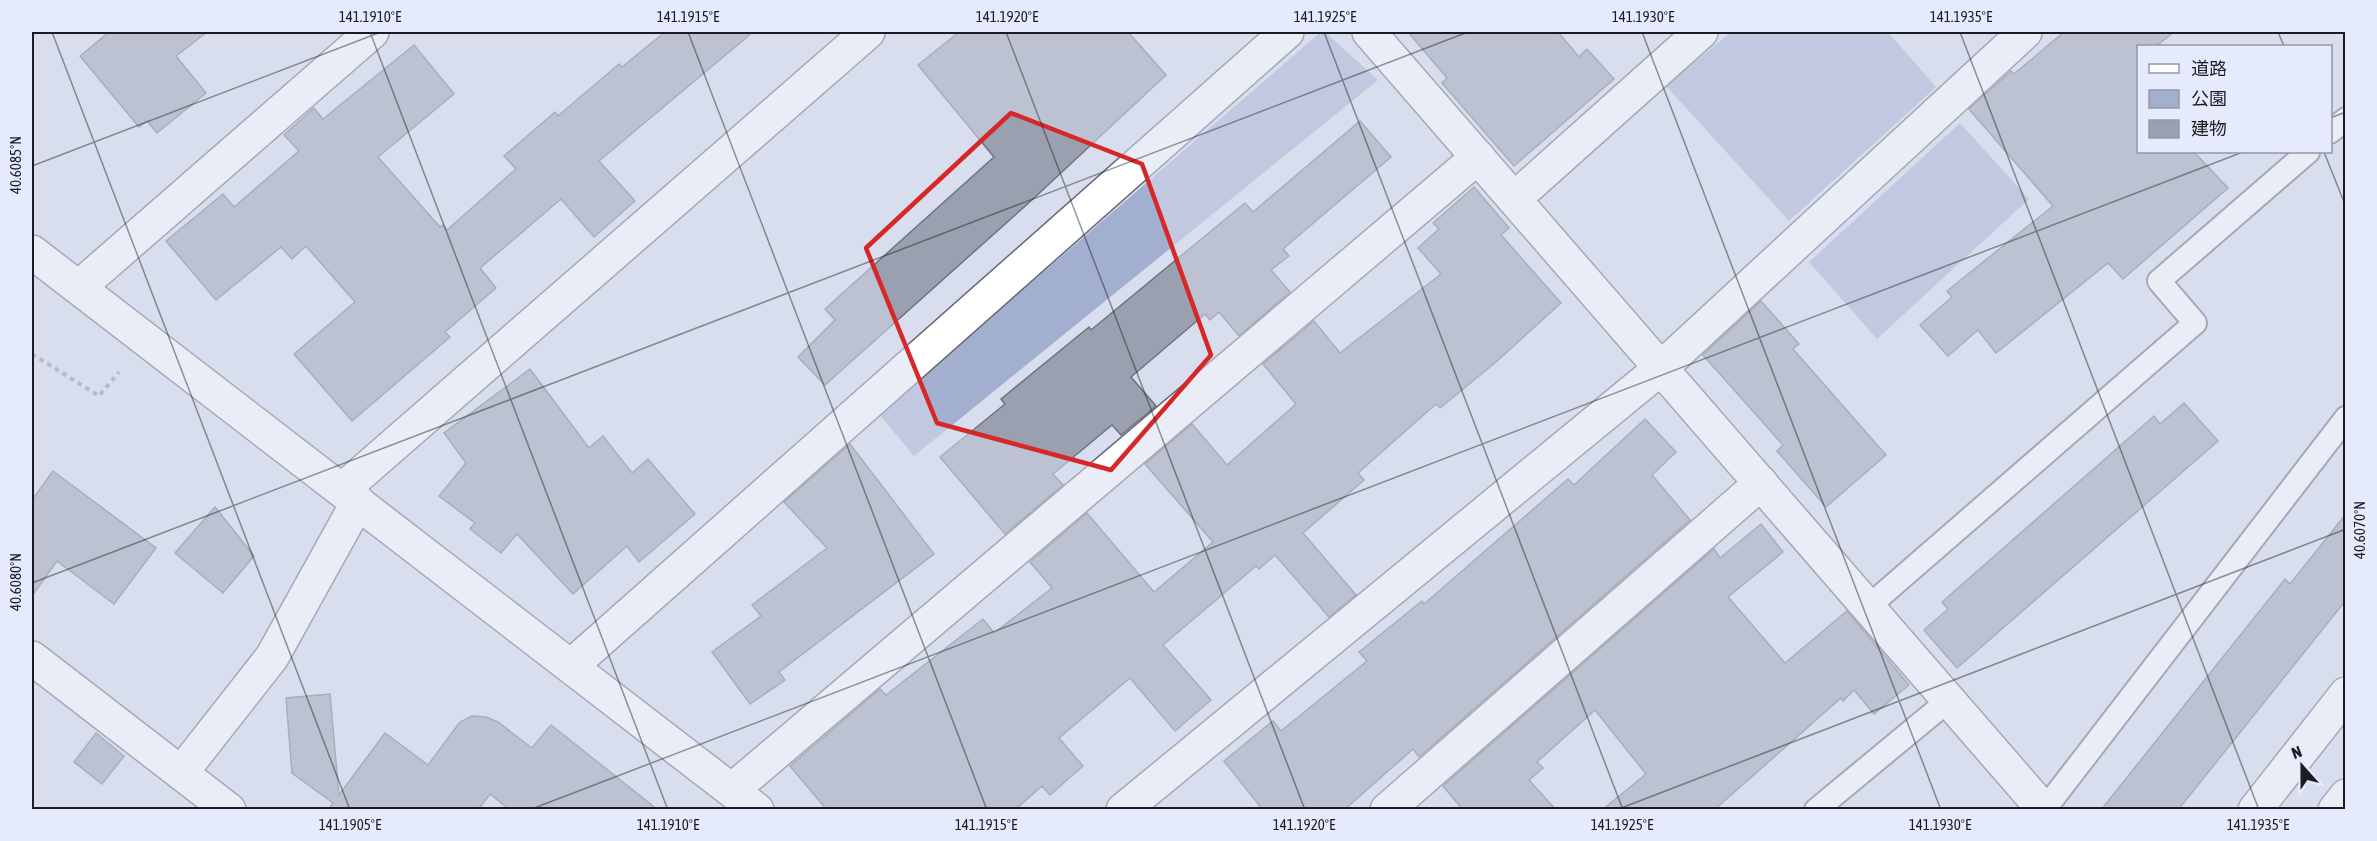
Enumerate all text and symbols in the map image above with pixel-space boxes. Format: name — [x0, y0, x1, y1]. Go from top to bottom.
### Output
text: 141.1910°E — [339, 8, 402, 25]
text: 141.1915°E — [657, 8, 720, 25]
text: 141.1920°E — [976, 8, 1039, 25]
text: 141.1925°E — [1294, 8, 1357, 25]
text: 141.1930°E — [1612, 8, 1675, 25]
text: 141.1935°E — [1930, 8, 1993, 25]
legend — [2137, 45, 2332, 153]
text: 道路 — [2191, 58, 2227, 79]
text: 公園 — [2191, 88, 2227, 109]
text: 建物 — [2191, 118, 2227, 139]
text: 40.6085°N — [7, 136, 24, 194]
text: 40.6070°N — [2351, 501, 2368, 559]
text: 40.6080°N — [7, 553, 24, 611]
north arrow — [2272, 736, 2332, 796]
text: N — [2289, 742, 2304, 762]
text: 141.1905°E — [319, 816, 382, 833]
text: 141.1910°E — [637, 816, 700, 833]
text: 141.1915°E — [955, 816, 1018, 833]
text: 141.1920°E — [1273, 816, 1336, 833]
text: 141.1925°E — [1591, 816, 1654, 833]
text: 141.1930°E — [1909, 816, 1972, 833]
text: 141.1935°E — [2227, 816, 2290, 833]

